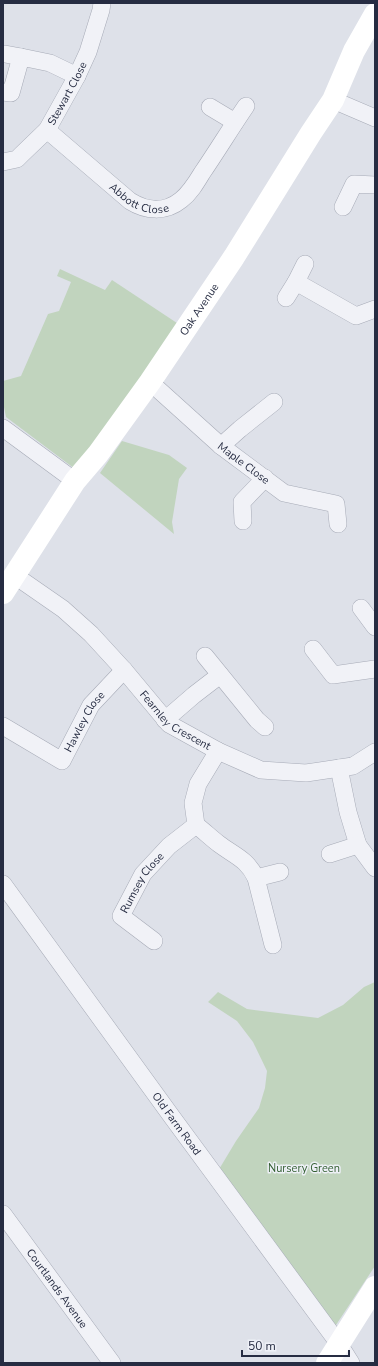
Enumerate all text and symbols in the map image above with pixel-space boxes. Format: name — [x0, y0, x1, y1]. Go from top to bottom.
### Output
street label: Stewart Close — [44, 59, 91, 128]
street label: Abbott Close — [106, 180, 171, 217]
street label: Oak Avenue — [176, 280, 222, 339]
street label: Maple Close — [214, 439, 273, 488]
street label: Hawley Close — [61, 688, 108, 755]
street label: Fearnley Crescent — [136, 688, 214, 754]
street label: Rumsey Close — [117, 849, 168, 916]
street label: Old Farm Road — [148, 1089, 205, 1158]
park label: Nursery Green — [268, 1161, 340, 1176]
street label: Courtlands Avenue — [23, 1246, 91, 1331]
scale bar — [242, 1332, 349, 1358]
text: 50 m — [248, 1338, 276, 1354]

